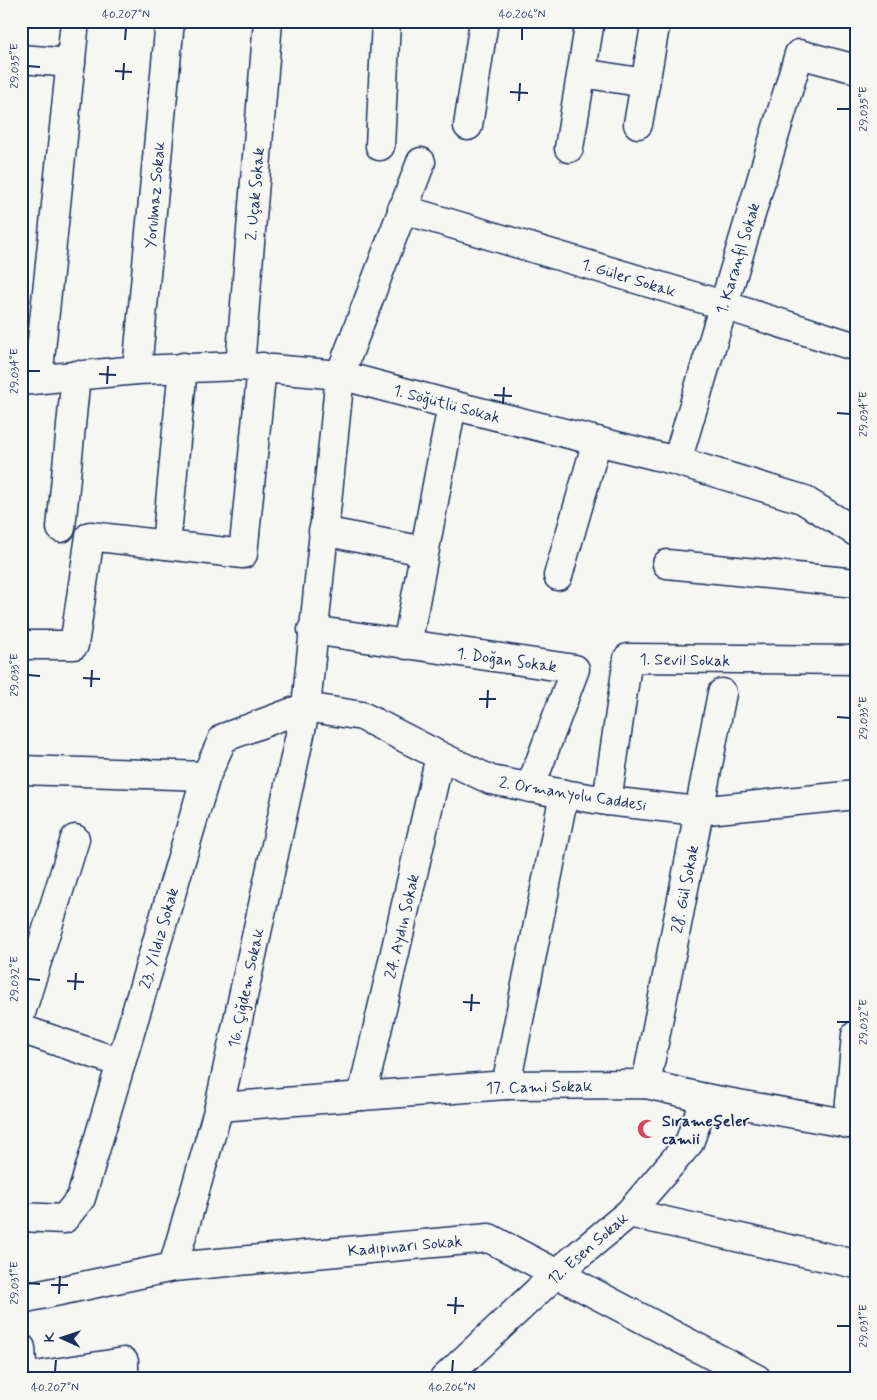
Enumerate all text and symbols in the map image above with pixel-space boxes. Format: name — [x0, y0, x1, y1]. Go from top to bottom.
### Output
text: 40.207°N — [102, 7, 150, 23]
text: 40.206°N — [498, 7, 546, 23]
text: 29.035°E — [7, 43, 23, 89]
text: 29.035°E — [856, 86, 872, 132]
street label: Yorulmaz Sokak — [140, 141, 171, 250]
street label: 2. Uçak Sokak — [241, 147, 270, 242]
street label: 1. Karanfil Sokak — [711, 200, 765, 317]
street label: 1. Güler Sokak — [579, 254, 678, 303]
text: 29.034°E — [7, 348, 23, 394]
street label: 1. Söğütlü Sokak — [391, 380, 502, 429]
text: 29.034°E — [856, 391, 872, 437]
street label: 1. Doğan Sokak — [455, 643, 558, 678]
street label: 1. Sevil Sokak — [639, 649, 731, 672]
text: 29.033°E — [7, 653, 23, 697]
text: 29.033°E — [856, 696, 872, 740]
street label: 2. Ormanyolu Caddesi — [498, 772, 648, 817]
street label: 28. Gül Sokak — [667, 844, 704, 935]
street label: 24. Aydın Sokak — [380, 872, 425, 981]
street label: 23. Yıldız Sokak — [135, 885, 184, 992]
street label: 16. Çiğdem Sokak — [224, 927, 269, 1050]
text: 29.032°E — [7, 956, 23, 1002]
text: 29.032°E — [856, 999, 872, 1045]
street label: 17. Cami Sokak — [486, 1076, 592, 1099]
place label: Sırameşeler camii — [662, 1111, 749, 1150]
mosque icon: Sırameşeler camii — [636, 1118, 658, 1140]
street label: 12. Esen Sokak — [543, 1208, 633, 1290]
street label: Kadıpınarı Sokak — [347, 1231, 463, 1262]
text: 29.031°E — [7, 1261, 23, 1305]
text: 29.031°E — [856, 1304, 872, 1348]
north arrow — [38, 1312, 88, 1362]
text: K — [41, 1331, 59, 1343]
text: 40.207°N — [31, 1380, 79, 1396]
text: 40.206°N — [428, 1380, 476, 1396]

